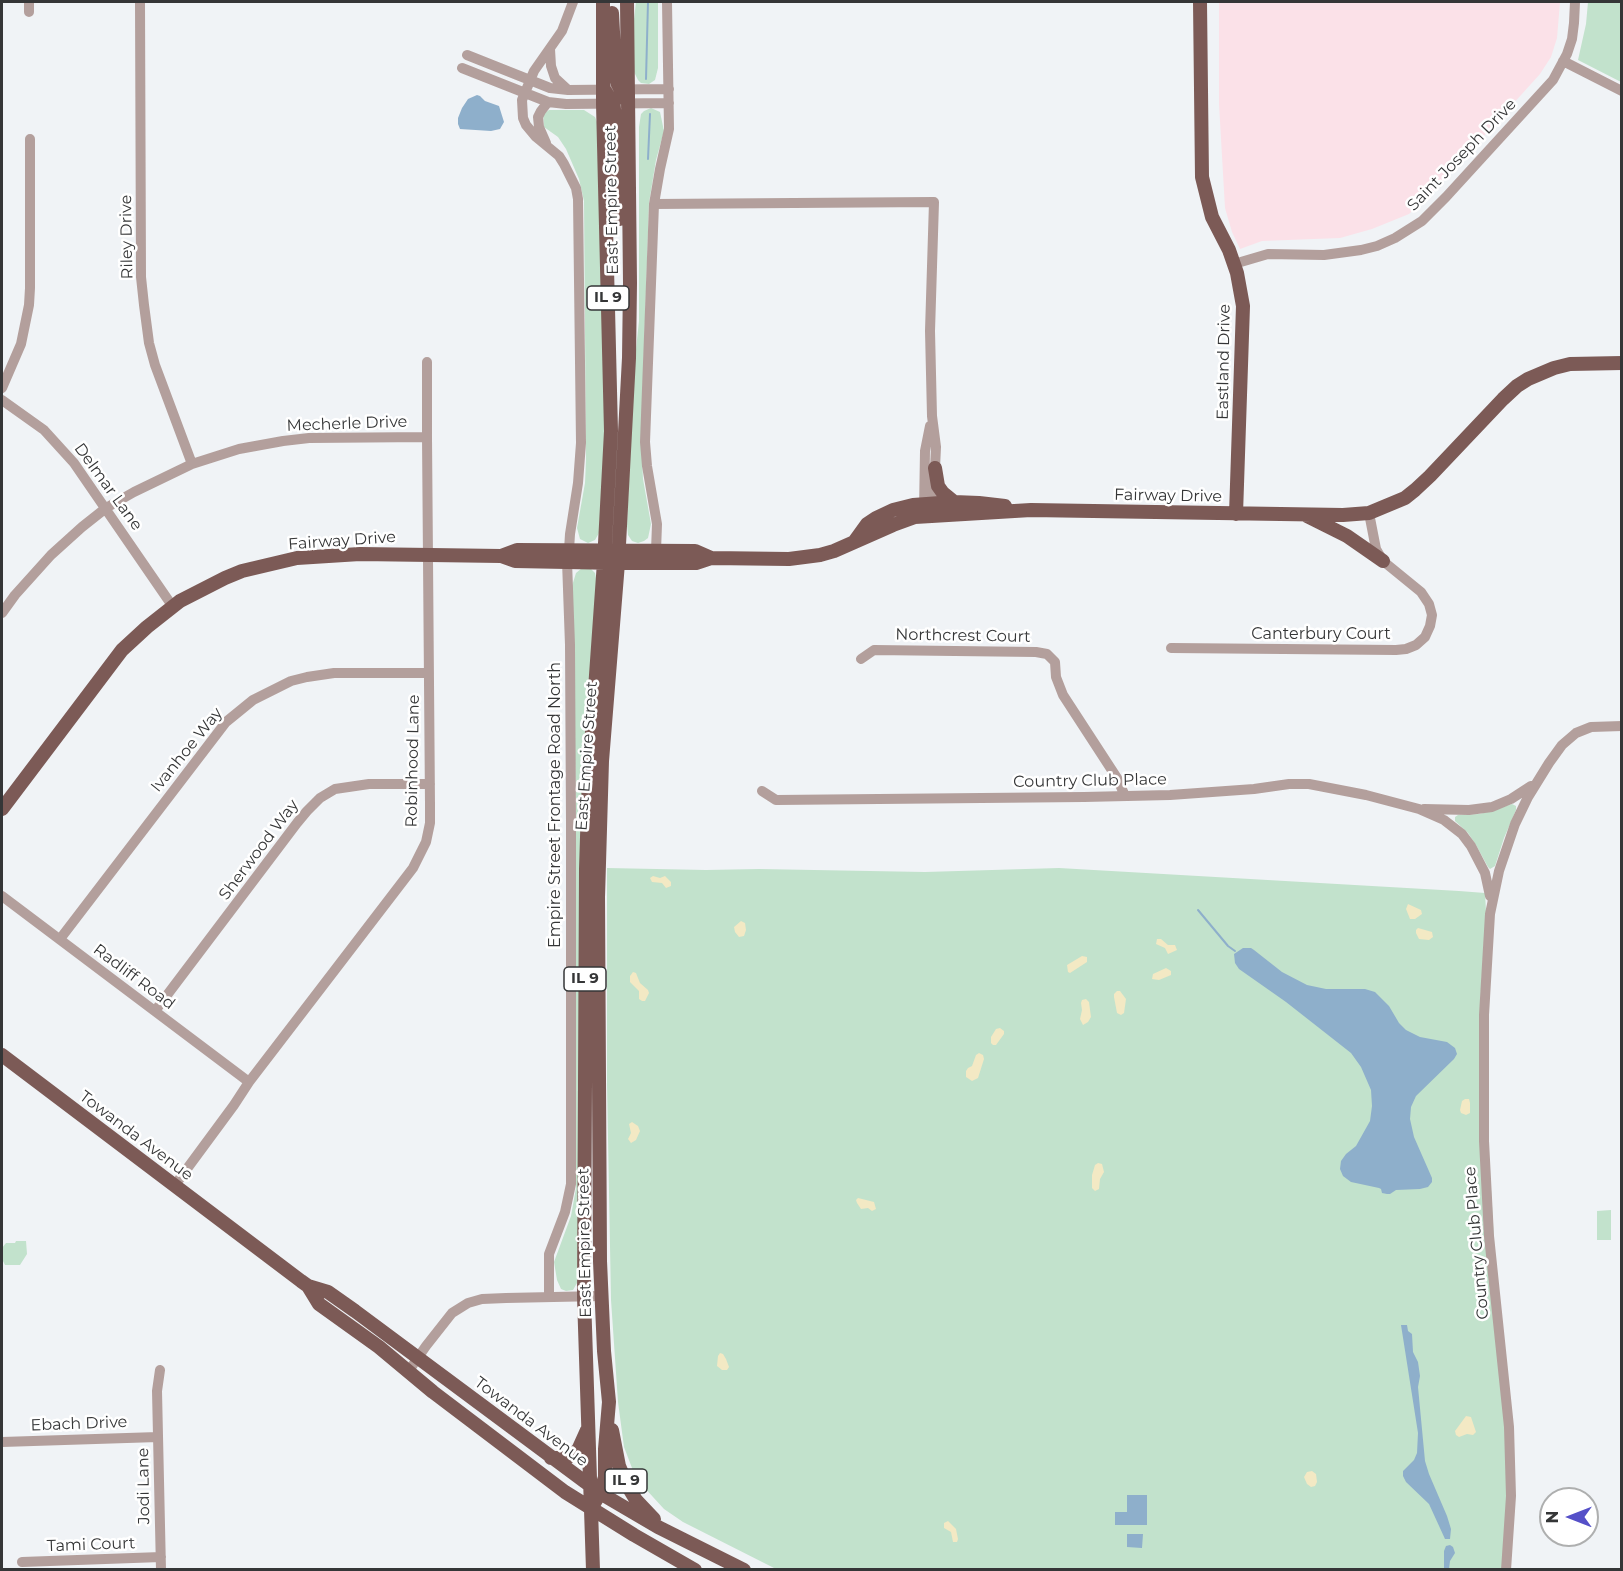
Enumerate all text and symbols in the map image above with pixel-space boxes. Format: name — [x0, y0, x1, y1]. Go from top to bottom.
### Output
street label: Saint Joseph Drive — [1404, 95, 1520, 215]
street label: East Empire Street — [601, 125, 623, 275]
street label: Riley Drive — [117, 195, 137, 279]
road number: IL 9 — [587, 286, 629, 310]
street label: Eastland Drive — [1213, 304, 1235, 420]
street label: Mecherle Drive — [286, 412, 408, 436]
street label: Delmar Lane — [70, 439, 146, 535]
street label: Fairway Drive — [1114, 485, 1222, 507]
street label: Fairway Drive — [288, 528, 396, 554]
street label: Canterbury Court — [1251, 624, 1391, 644]
street label: Northcrest Court — [895, 625, 1031, 647]
street label: Empire Street Frontage Road North — [545, 662, 565, 948]
street label: East Empire Street — [572, 681, 602, 831]
street label: Robinhood Lane — [402, 694, 424, 828]
street label: Ivanhoe Way — [147, 704, 227, 796]
street label: Country Club Place — [1013, 770, 1167, 792]
street label: Sherwood Way — [215, 796, 303, 904]
street label: Radliff Road — [89, 940, 179, 1014]
road number: IL 9 — [564, 967, 606, 991]
street label: Towanda Avenue — [76, 1087, 196, 1185]
street label: Country Club Place — [1461, 1166, 1493, 1320]
street label: East Empire Street — [574, 1168, 596, 1318]
street label: Towanda Avenue — [471, 1373, 591, 1471]
street label: Ebach Drive — [30, 1413, 128, 1435]
street label: Jodi Lane — [134, 1447, 154, 1525]
road number: IL 9 — [605, 1469, 647, 1493]
north arrow — [1539, 1487, 1599, 1547]
text: N — [1543, 1511, 1562, 1523]
street label: Tami Court — [46, 1534, 136, 1556]

